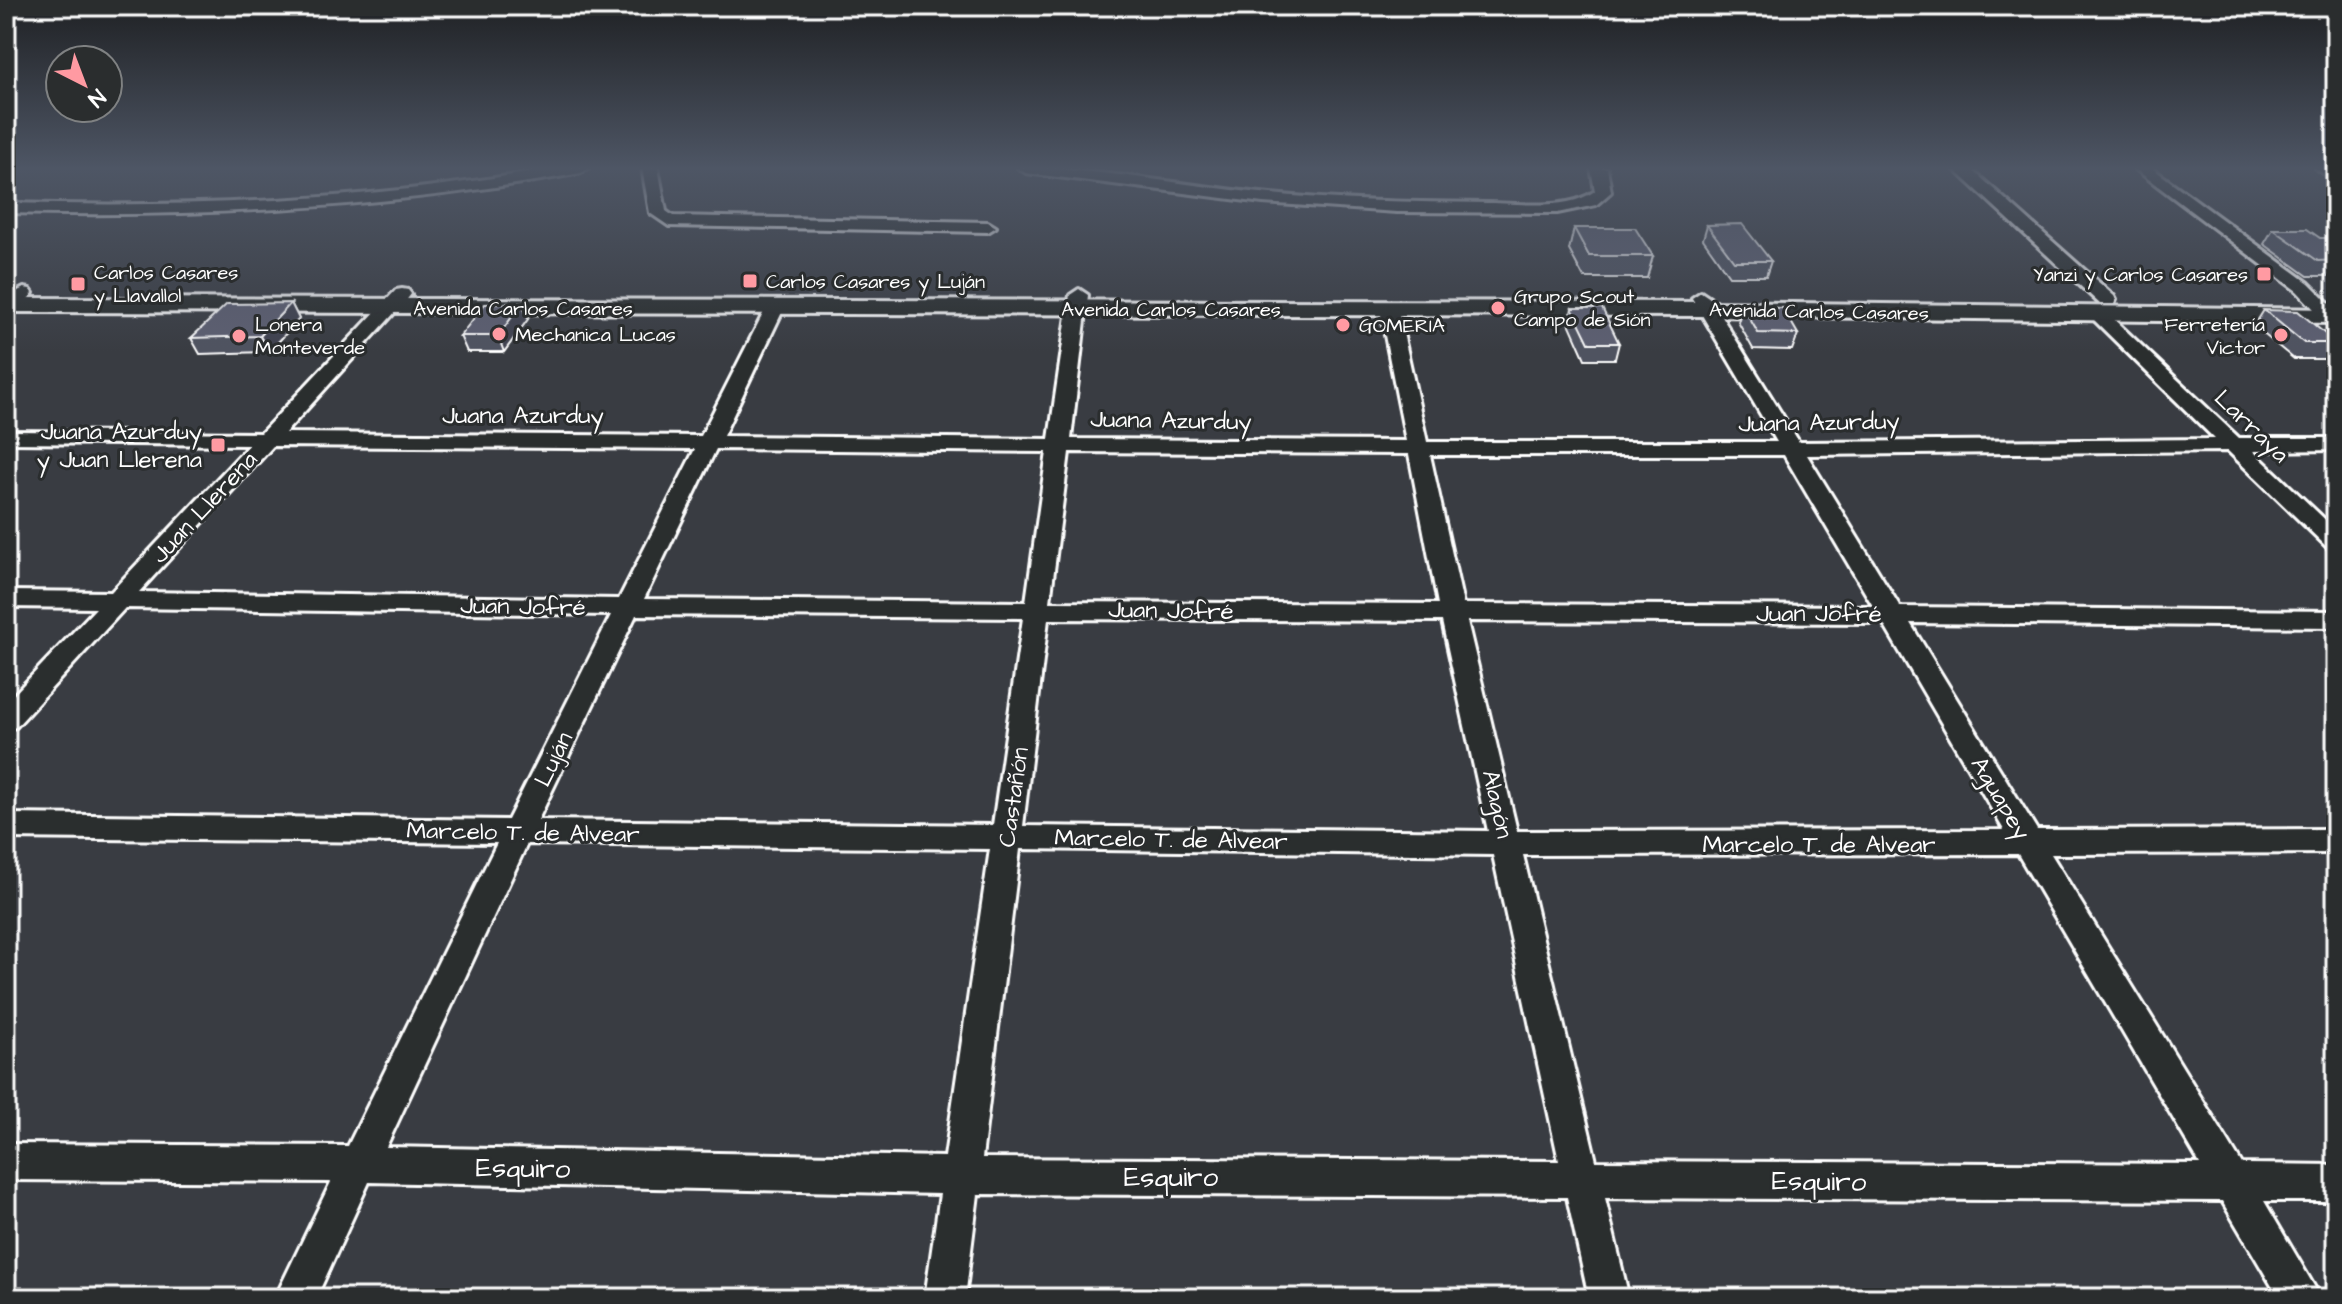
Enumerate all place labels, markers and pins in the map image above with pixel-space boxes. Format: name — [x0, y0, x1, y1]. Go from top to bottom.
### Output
place label: Carlos Casares y Llavallol — [94, 259, 238, 311]
place label: Yanzi y Carlos Casares — [2033, 261, 2248, 290]
marker: Yanzi y Carlos Casares — [2255, 265, 2273, 283]
place label: Carlos Casares y Luján — [766, 268, 985, 297]
marker: Carlos Casares y Luján — [741, 272, 759, 290]
marker: Carlos Casares y Llavallol — [69, 275, 87, 293]
place label: Grupo Scout Campo de Sión — [1514, 283, 1651, 334]
marker: Grupo Scout Campo de Sión — [1489, 299, 1507, 317]
place label: Lonera Monteverde — [255, 311, 365, 362]
place label: Ferretería Victor — [2164, 311, 2265, 362]
place label: GOMERIA — [1359, 312, 1445, 340]
marker: GOMERIA — [1334, 316, 1352, 334]
place label: Mechanica Lucas — [515, 321, 676, 349]
marker: Mechanica Lucas — [490, 325, 508, 343]
marker: Ferretería Victor — [2272, 326, 2290, 344]
marker: Lonera Monteverde — [230, 327, 248, 345]
place label: Juana Azurduy y Juan Llerena — [37, 415, 202, 478]
marker: Juana Azurduy y Juan Llerena — [209, 436, 227, 454]

